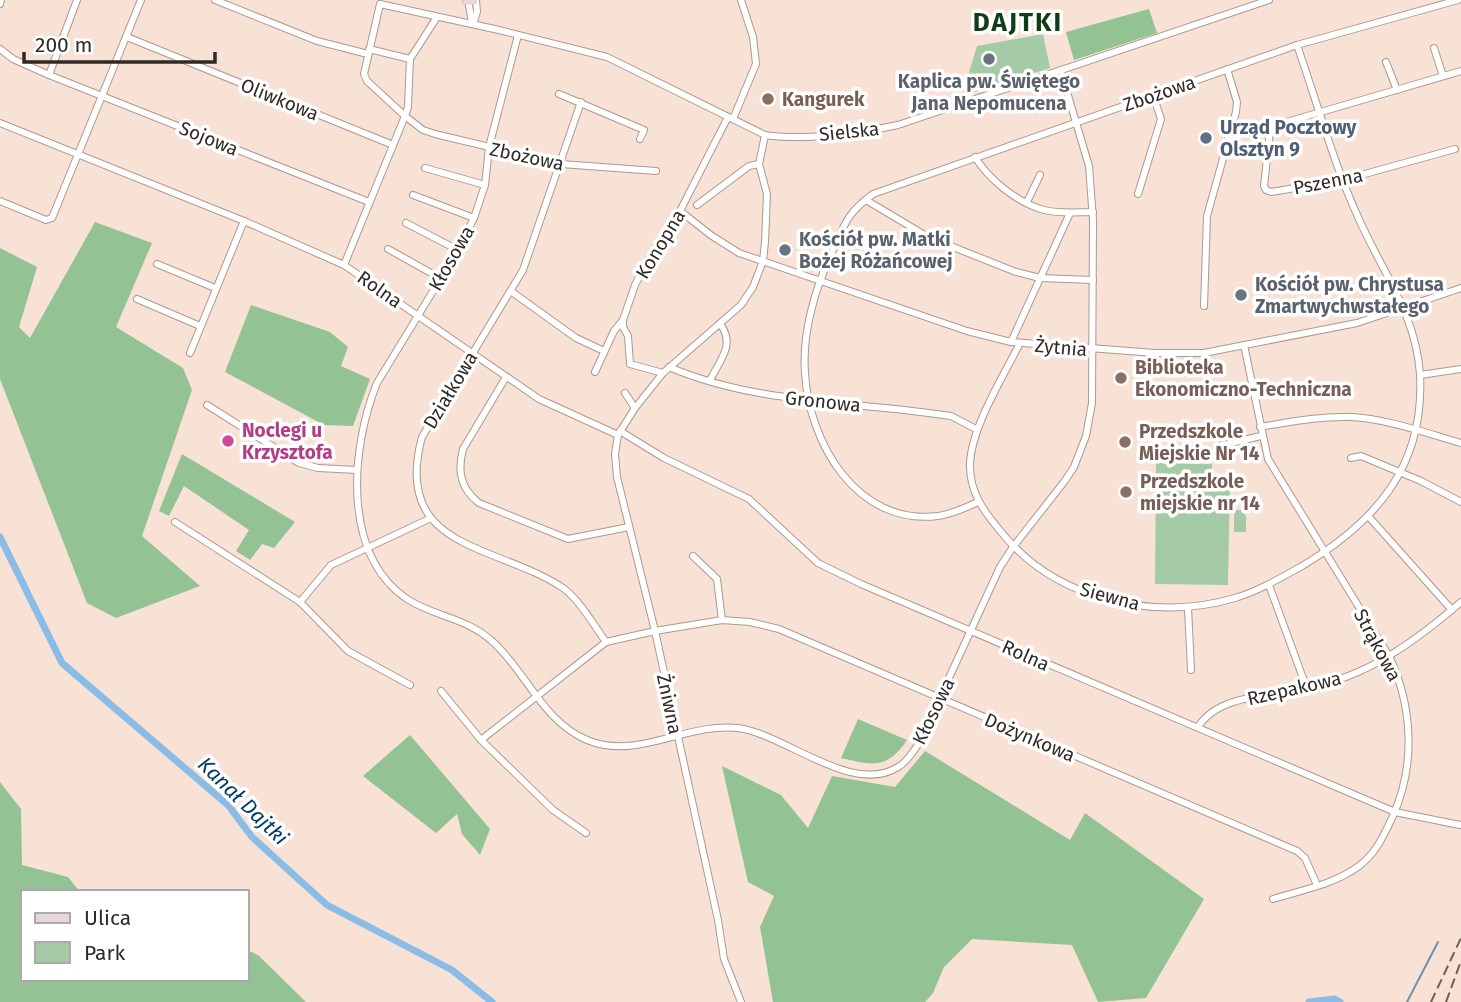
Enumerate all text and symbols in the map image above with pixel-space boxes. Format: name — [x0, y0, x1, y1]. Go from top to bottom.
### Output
district label: DAJTKI — [973, 7, 1063, 38]
scale bar — [24, 21, 215, 65]
text: 200 m — [35, 32, 92, 58]
marker: Kaplica pw. Świętego Jana Nepomucena — [981, 51, 997, 67]
place label: Kaplica pw. Świętego Jana Nepomucena — [898, 69, 1080, 115]
street label: Zbożowa — [1120, 70, 1198, 117]
street label: Oliwkowa — [237, 73, 322, 126]
place label: Kangurek — [782, 88, 865, 111]
marker: Kangurek — [760, 91, 776, 107]
street label: Sojowa — [176, 116, 242, 161]
place label: Urząd Pocztowy Olsztyn 9 — [1220, 116, 1357, 161]
street label: Sielska — [818, 117, 880, 146]
marker: Urząd Pocztowy Olsztyn 9 — [1198, 130, 1214, 146]
street label: Zbożowa — [488, 137, 566, 176]
street label: Pszenna — [1291, 163, 1365, 199]
street label: Konopna — [631, 205, 690, 283]
street label: Kłosowa — [424, 222, 479, 295]
place label: Kościół pw. Matki Bożej Różańcowej — [799, 228, 953, 273]
marker: Kościół pw. Matki Bożej Różańcowej — [777, 242, 793, 258]
street label: Rolna — [353, 266, 407, 313]
place label: Kościół pw. Chrystusa Zmartwychwstałego — [1255, 273, 1444, 318]
marker: Kościół pw. Chrystusa Zmartwychwstałego — [1233, 287, 1249, 303]
street label: Żytnia — [1034, 334, 1088, 361]
street label: Działkowa — [418, 347, 482, 433]
place label: Biblioteka Ekonomiczno-Techniczna — [1135, 356, 1352, 401]
marker: Biblioteka Ekonomiczno-Techniczna — [1113, 370, 1129, 386]
street label: Gronowa — [784, 386, 862, 417]
place label: Noclegi u Krzysztofa — [242, 419, 333, 464]
place label: Przedszkole Miejskie Nr 14 — [1139, 420, 1260, 465]
marker: Noclegi u Krzysztofa — [220, 433, 236, 449]
marker: Przedszkole Miejskie Nr 14 — [1117, 434, 1133, 450]
place label: Przedszkole miejskie nr 14 — [1140, 470, 1260, 515]
marker: Przedszkole miejskie nr 14 — [1118, 484, 1134, 500]
street label: Siewna — [1077, 577, 1142, 616]
street label: Strąkowa — [1349, 605, 1406, 685]
street label: Rolna — [999, 635, 1053, 676]
street label: Rzepakowa — [1245, 667, 1343, 710]
street label: Żniwna — [652, 672, 687, 736]
street label: Kłosowa — [907, 674, 959, 748]
street label: Dożynkowa — [981, 708, 1079, 767]
water label: Kanał Dajtki — [192, 751, 294, 851]
legend — [21, 890, 248, 981]
text: Ulica — [84, 905, 131, 931]
text: Park — [84, 940, 126, 966]

